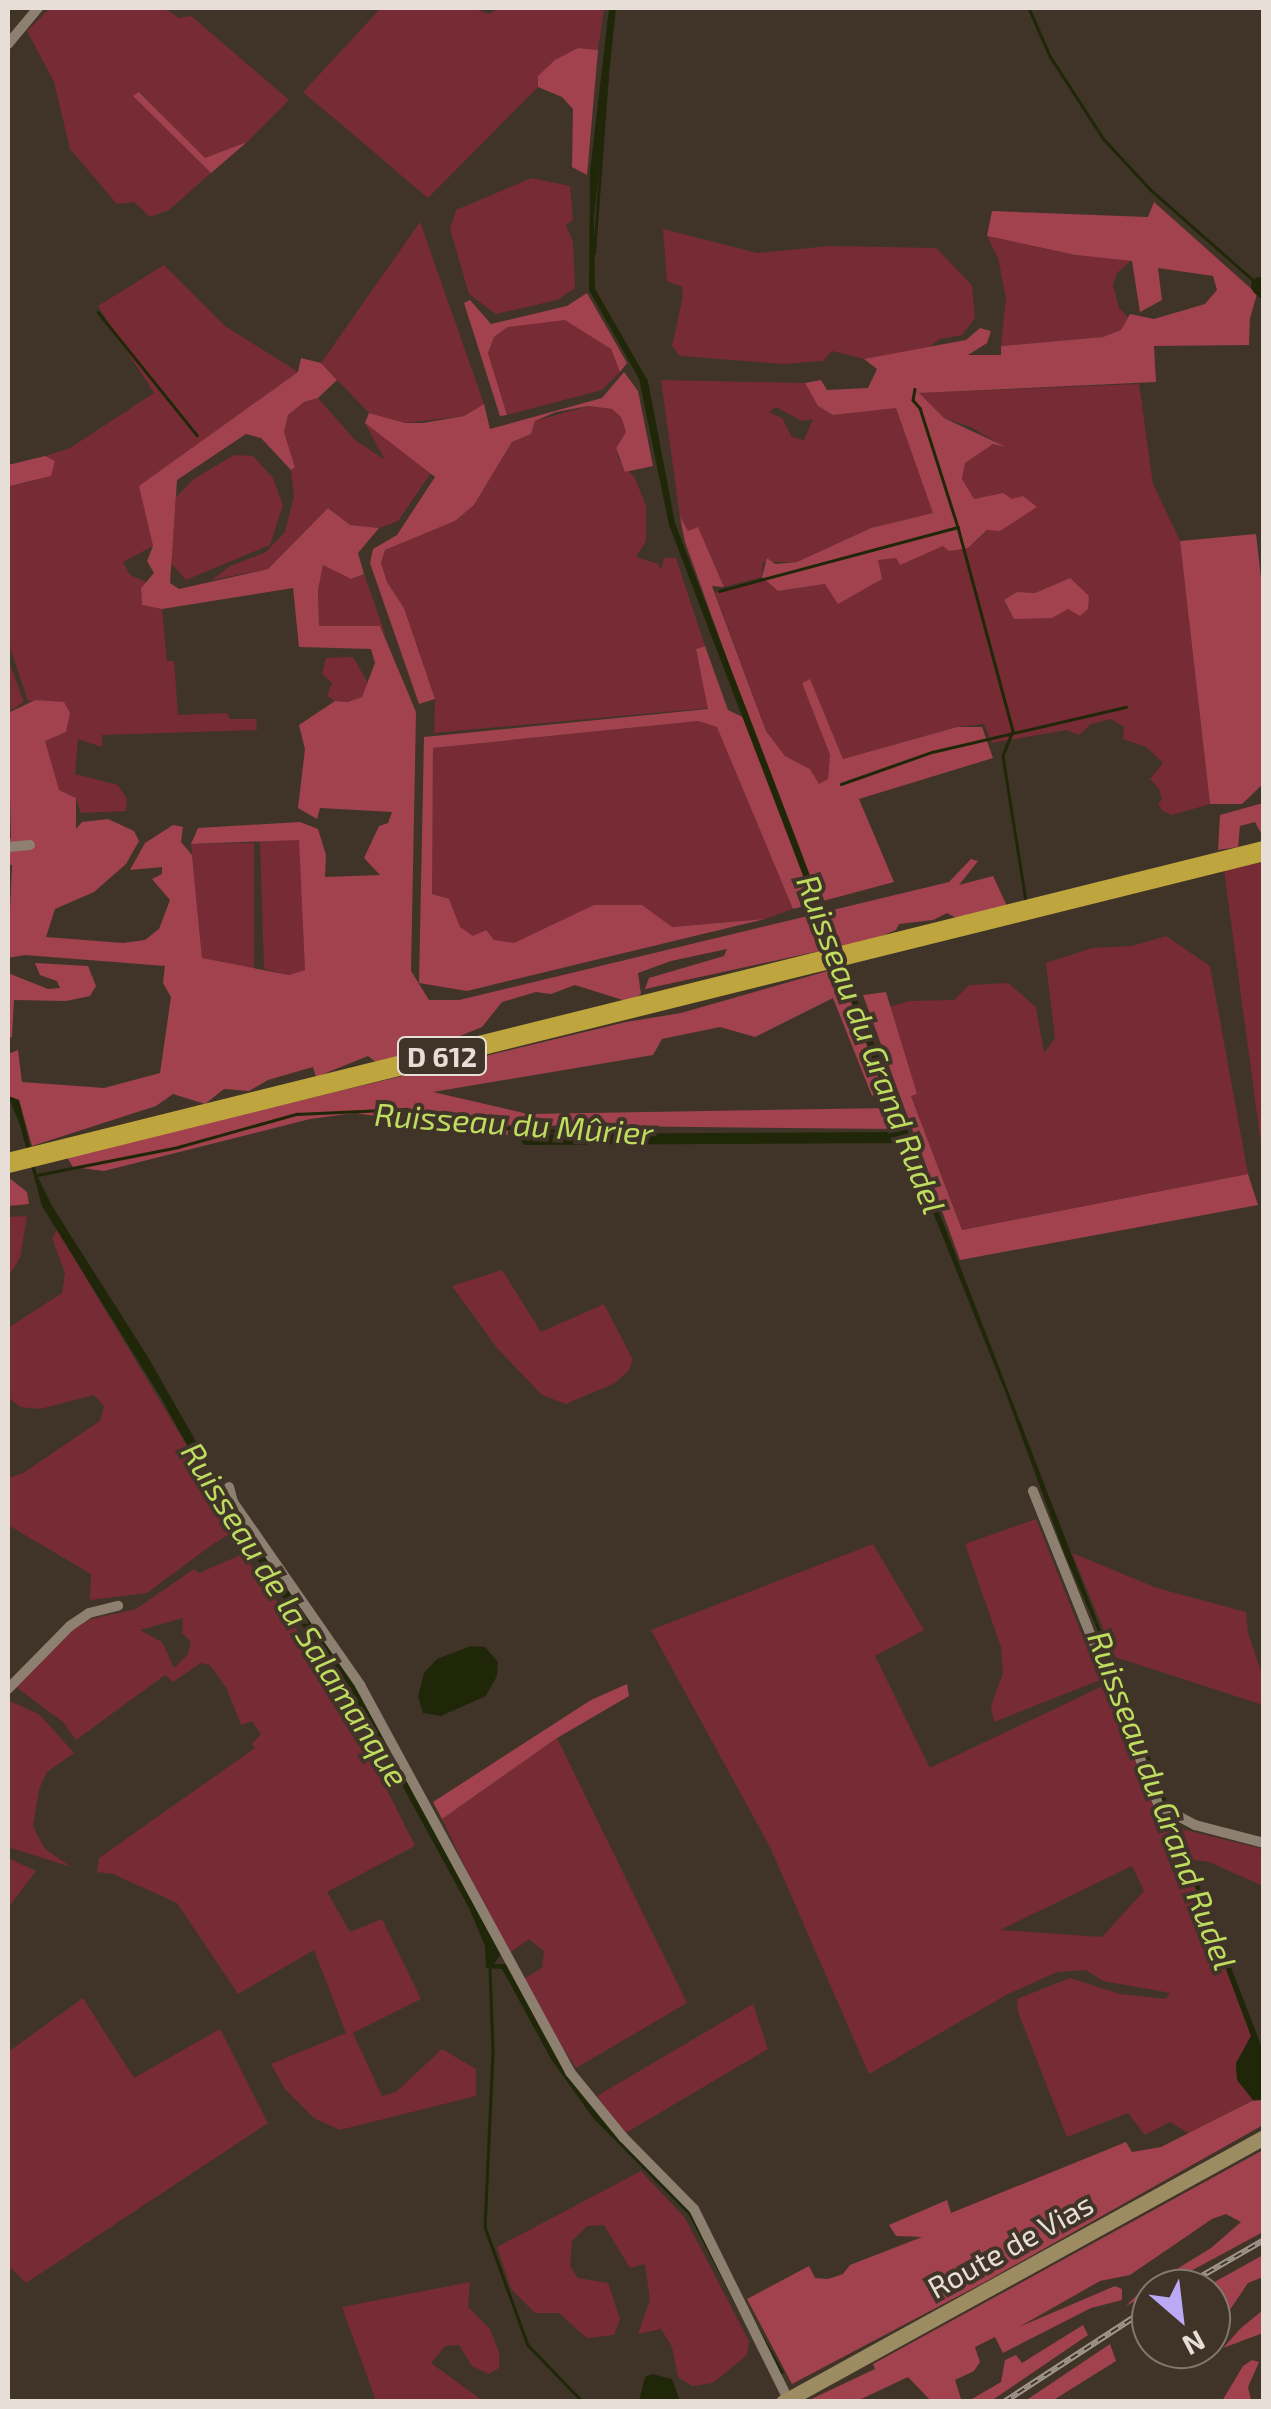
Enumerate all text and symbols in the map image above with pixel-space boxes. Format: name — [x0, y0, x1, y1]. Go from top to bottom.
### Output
water label: Ruisseau du Grand Rudel — [790, 869, 954, 1219]
road number: D 612 — [394, 1033, 490, 1079]
water label: Ruisseau du Mûrier — [373, 1094, 655, 1152]
water label: Ruisseau de la Salamanque — [174, 1435, 418, 1793]
water label: Ruisseau du Grand Rudel — [1081, 1625, 1245, 1975]
street label: Route de Vias — [921, 2185, 1099, 2305]
north arrow — [1131, 2269, 1231, 2369]
text: N — [1177, 2324, 1211, 2363]

